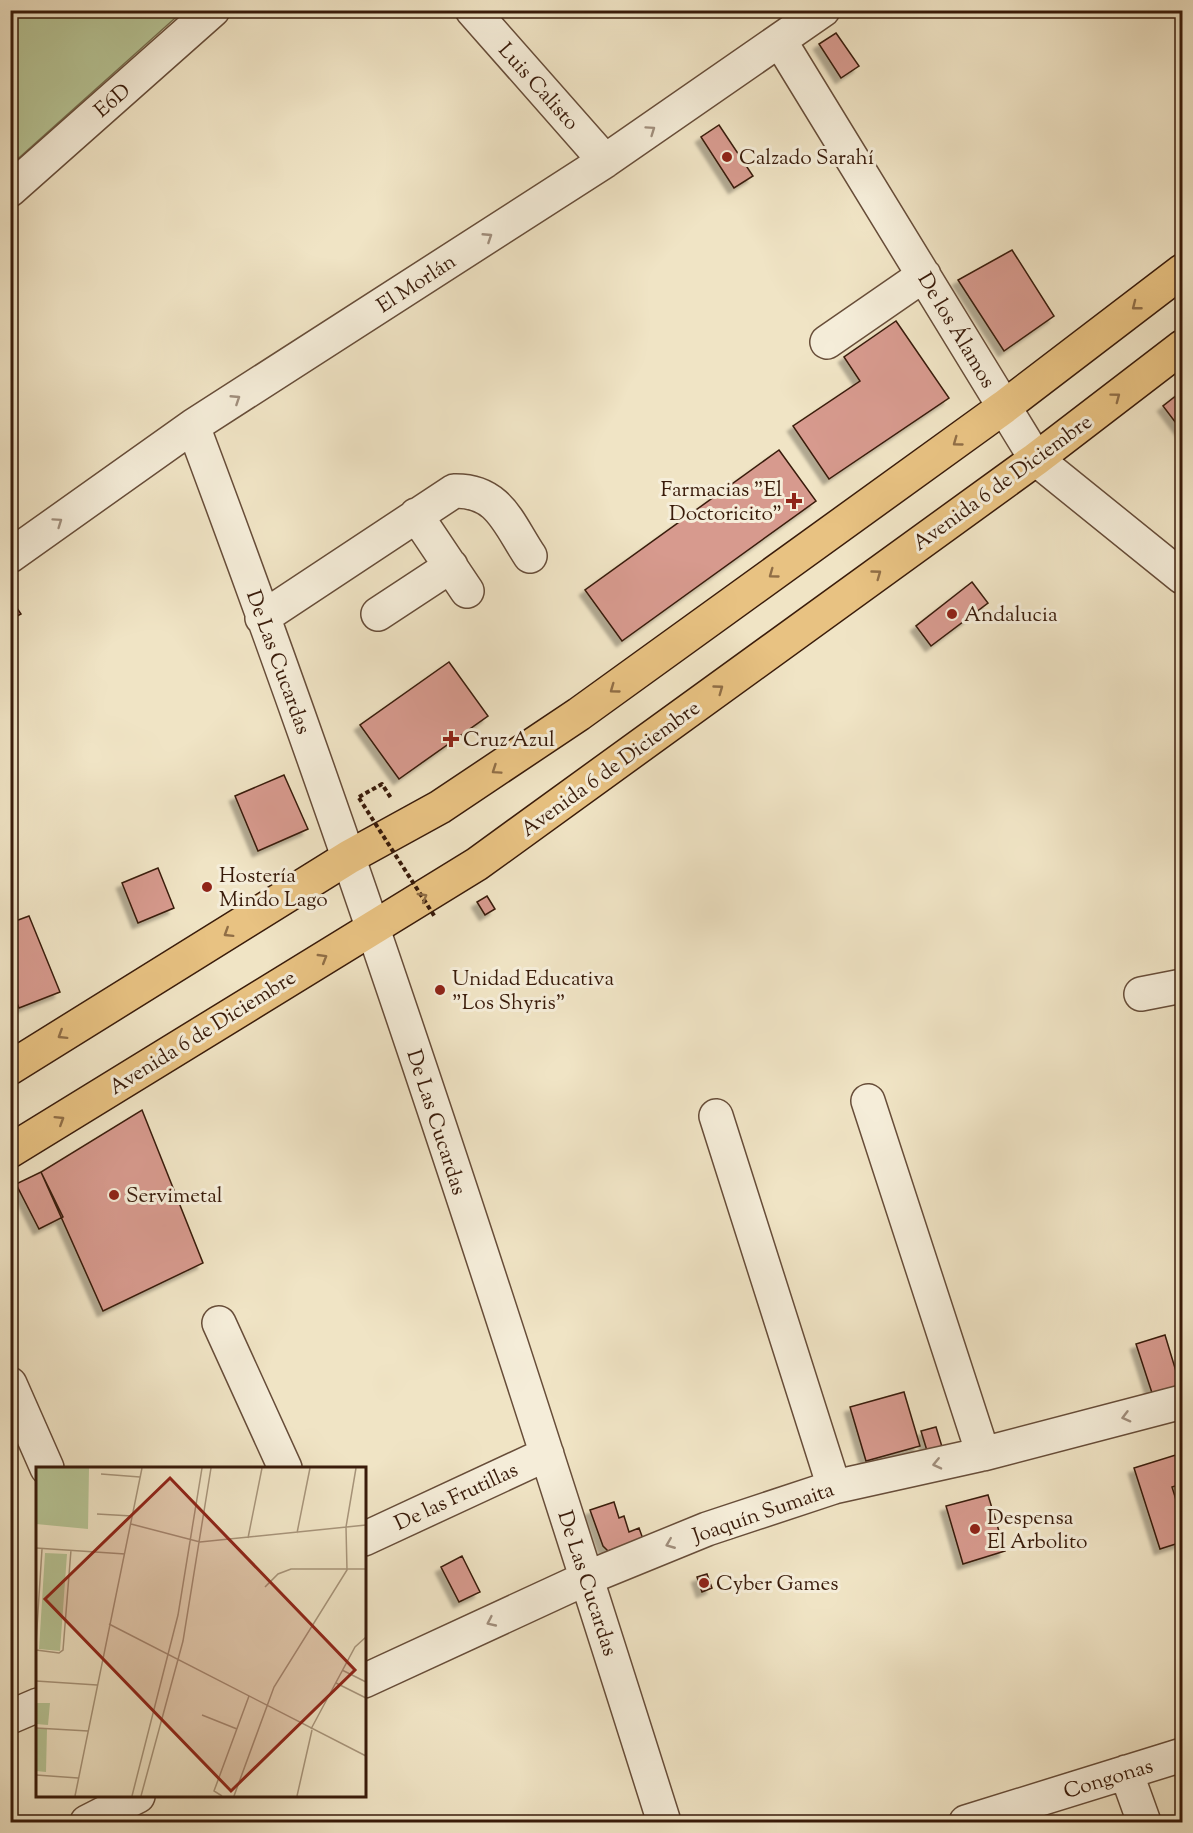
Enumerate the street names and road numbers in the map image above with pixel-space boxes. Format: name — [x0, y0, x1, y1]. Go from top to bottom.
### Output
street label: Luis Calisto — [490, 37, 585, 138]
street label: E6D — [88, 77, 138, 126]
street label: El Morlán — [372, 248, 463, 322]
street label: De los Álamos — [909, 267, 1002, 395]
street label: Avenida 6 de Diciembre — [907, 408, 1099, 559]
street label: De Las Cucardas — [237, 586, 317, 739]
street label: Avenida 6 de Diciembre — [515, 694, 707, 845]
street label: Avenida 6 de Diciembre — [104, 964, 302, 1103]
street label: De Las Cucardas — [397, 1046, 473, 1199]
street label: De las Frutillas — [390, 1456, 524, 1540]
street label: Joaquín Sumaita — [688, 1476, 839, 1552]
street label: De Las Cucardas — [548, 1507, 624, 1660]
street label: Congonas — [1060, 1752, 1157, 1808]

